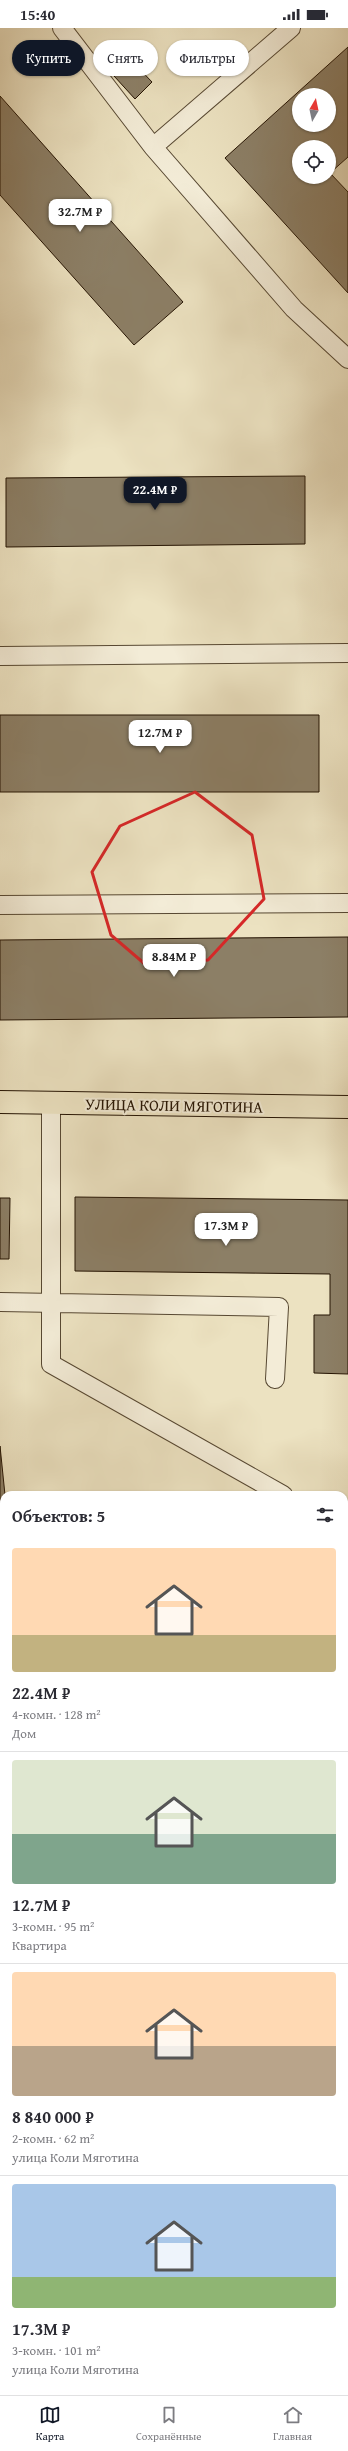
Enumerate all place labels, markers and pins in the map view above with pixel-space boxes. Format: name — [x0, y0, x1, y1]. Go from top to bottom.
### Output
pin: 32.7M ₽ — [43, 199, 117, 233]
pin: 22.4M ₽ — [118, 477, 192, 511]
pin: 12.7M ₽ — [123, 720, 197, 754]
pin: 8.84M ₽ — [137, 944, 211, 978]
pin: 17.3M ₽ — [189, 1213, 263, 1247]

